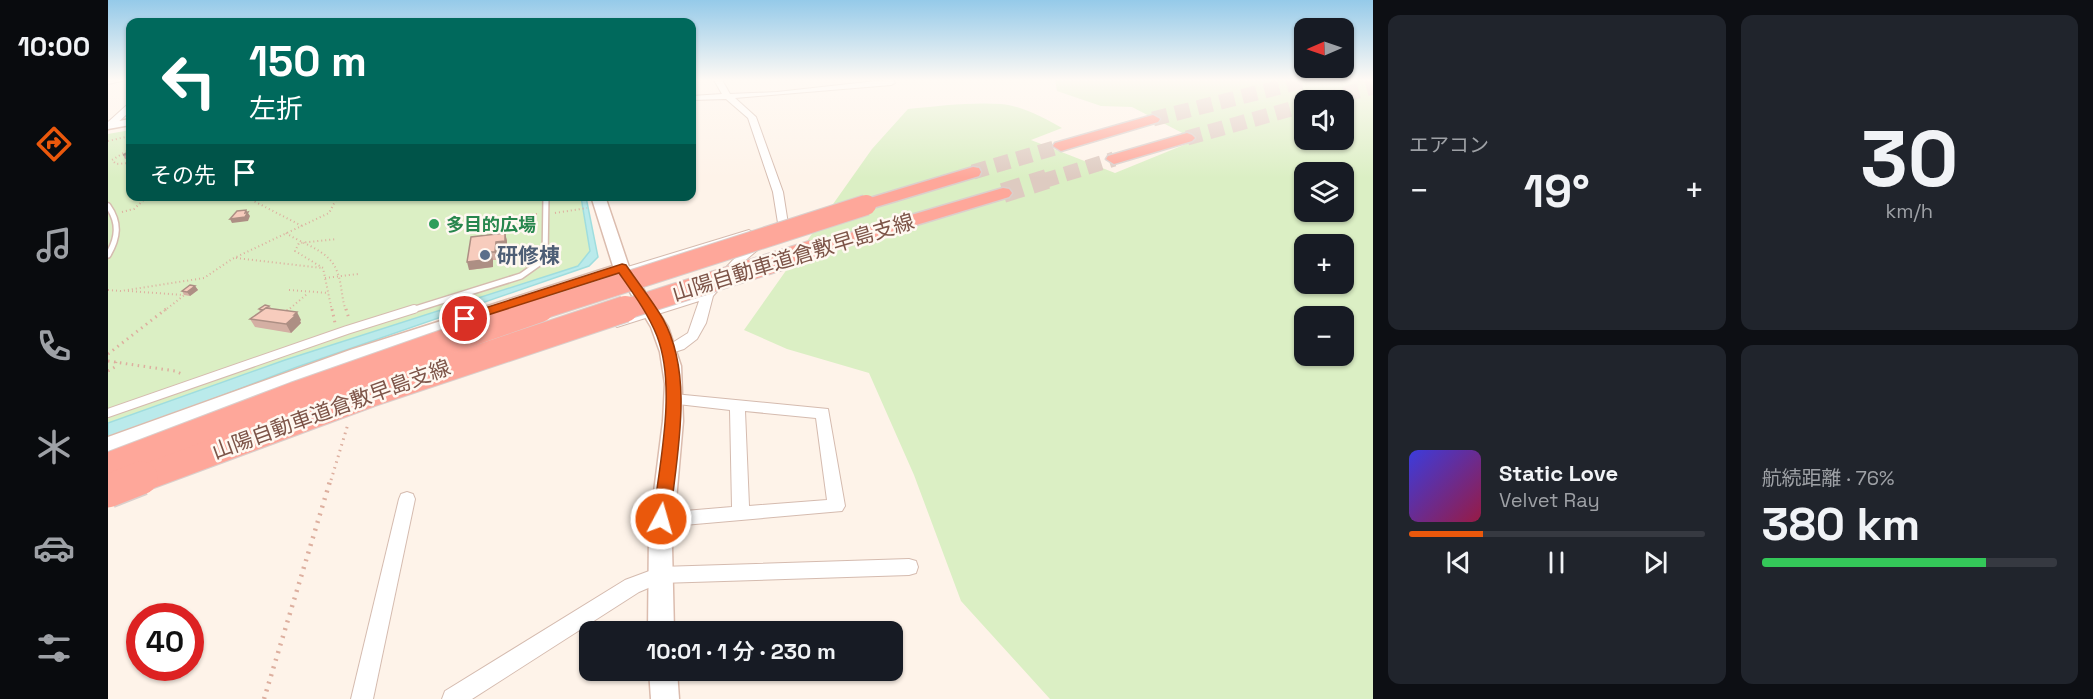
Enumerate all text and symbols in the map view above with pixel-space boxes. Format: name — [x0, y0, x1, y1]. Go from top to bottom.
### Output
north arrow — [1294, 18, 1354, 78]
map controls — [1294, 18, 1354, 366]
text: 10:00 — [18, 29, 90, 64]
text: 150 m — [249, 35, 367, 88]
icon: left — [150, 42, 228, 120]
button: sound — [1294, 90, 1354, 150]
text: 左折 — [249, 91, 303, 126]
text: 30 — [1860, 109, 1958, 209]
icon: directions — [33, 123, 75, 165]
text: エアコン — [1409, 132, 1489, 158]
icon: arrive — [228, 156, 261, 189]
text: その先 — [150, 161, 216, 189]
button: layers — [1294, 162, 1354, 222]
text: 19° — [1524, 163, 1590, 220]
text: − — [1409, 170, 1429, 212]
text: + — [1684, 170, 1704, 212]
text: km/h — [1885, 198, 1933, 224]
street label: 山陽自動車道倉敷早島支線 — [669, 207, 917, 307]
place label: 多目的広場 — [446, 213, 536, 236]
marker: 多目的広場 — [427, 217, 441, 231]
icon: music — [33, 224, 75, 266]
button: + — [1294, 234, 1354, 294]
place label: 研修棟 — [497, 242, 560, 269]
marker: 研修棟 — [478, 248, 492, 262]
pin — [439, 293, 490, 344]
icon: arrive — [448, 302, 481, 335]
button: − — [1294, 306, 1354, 366]
icon: phone — [33, 325, 75, 367]
street label: 山陽自動車道倉敷早島支線 — [208, 353, 454, 465]
icon: climate — [33, 426, 75, 468]
text: Static Love — [1499, 459, 1618, 487]
text: 航続距離 · 76% — [1762, 465, 1894, 491]
position arrow — [629, 487, 693, 551]
text: Velvet Ray — [1499, 487, 1600, 513]
text: 380 km — [1762, 496, 1920, 553]
icon: car — [33, 527, 75, 569]
icon: previous — [1442, 546, 1475, 579]
icon: pause — [1540, 546, 1573, 579]
icon: next — [1639, 546, 1672, 579]
speed limit sign: 40 — [126, 603, 204, 681]
icon: filters — [33, 627, 75, 669]
text: 10:01 · 1 分 · 230 m — [646, 637, 836, 665]

